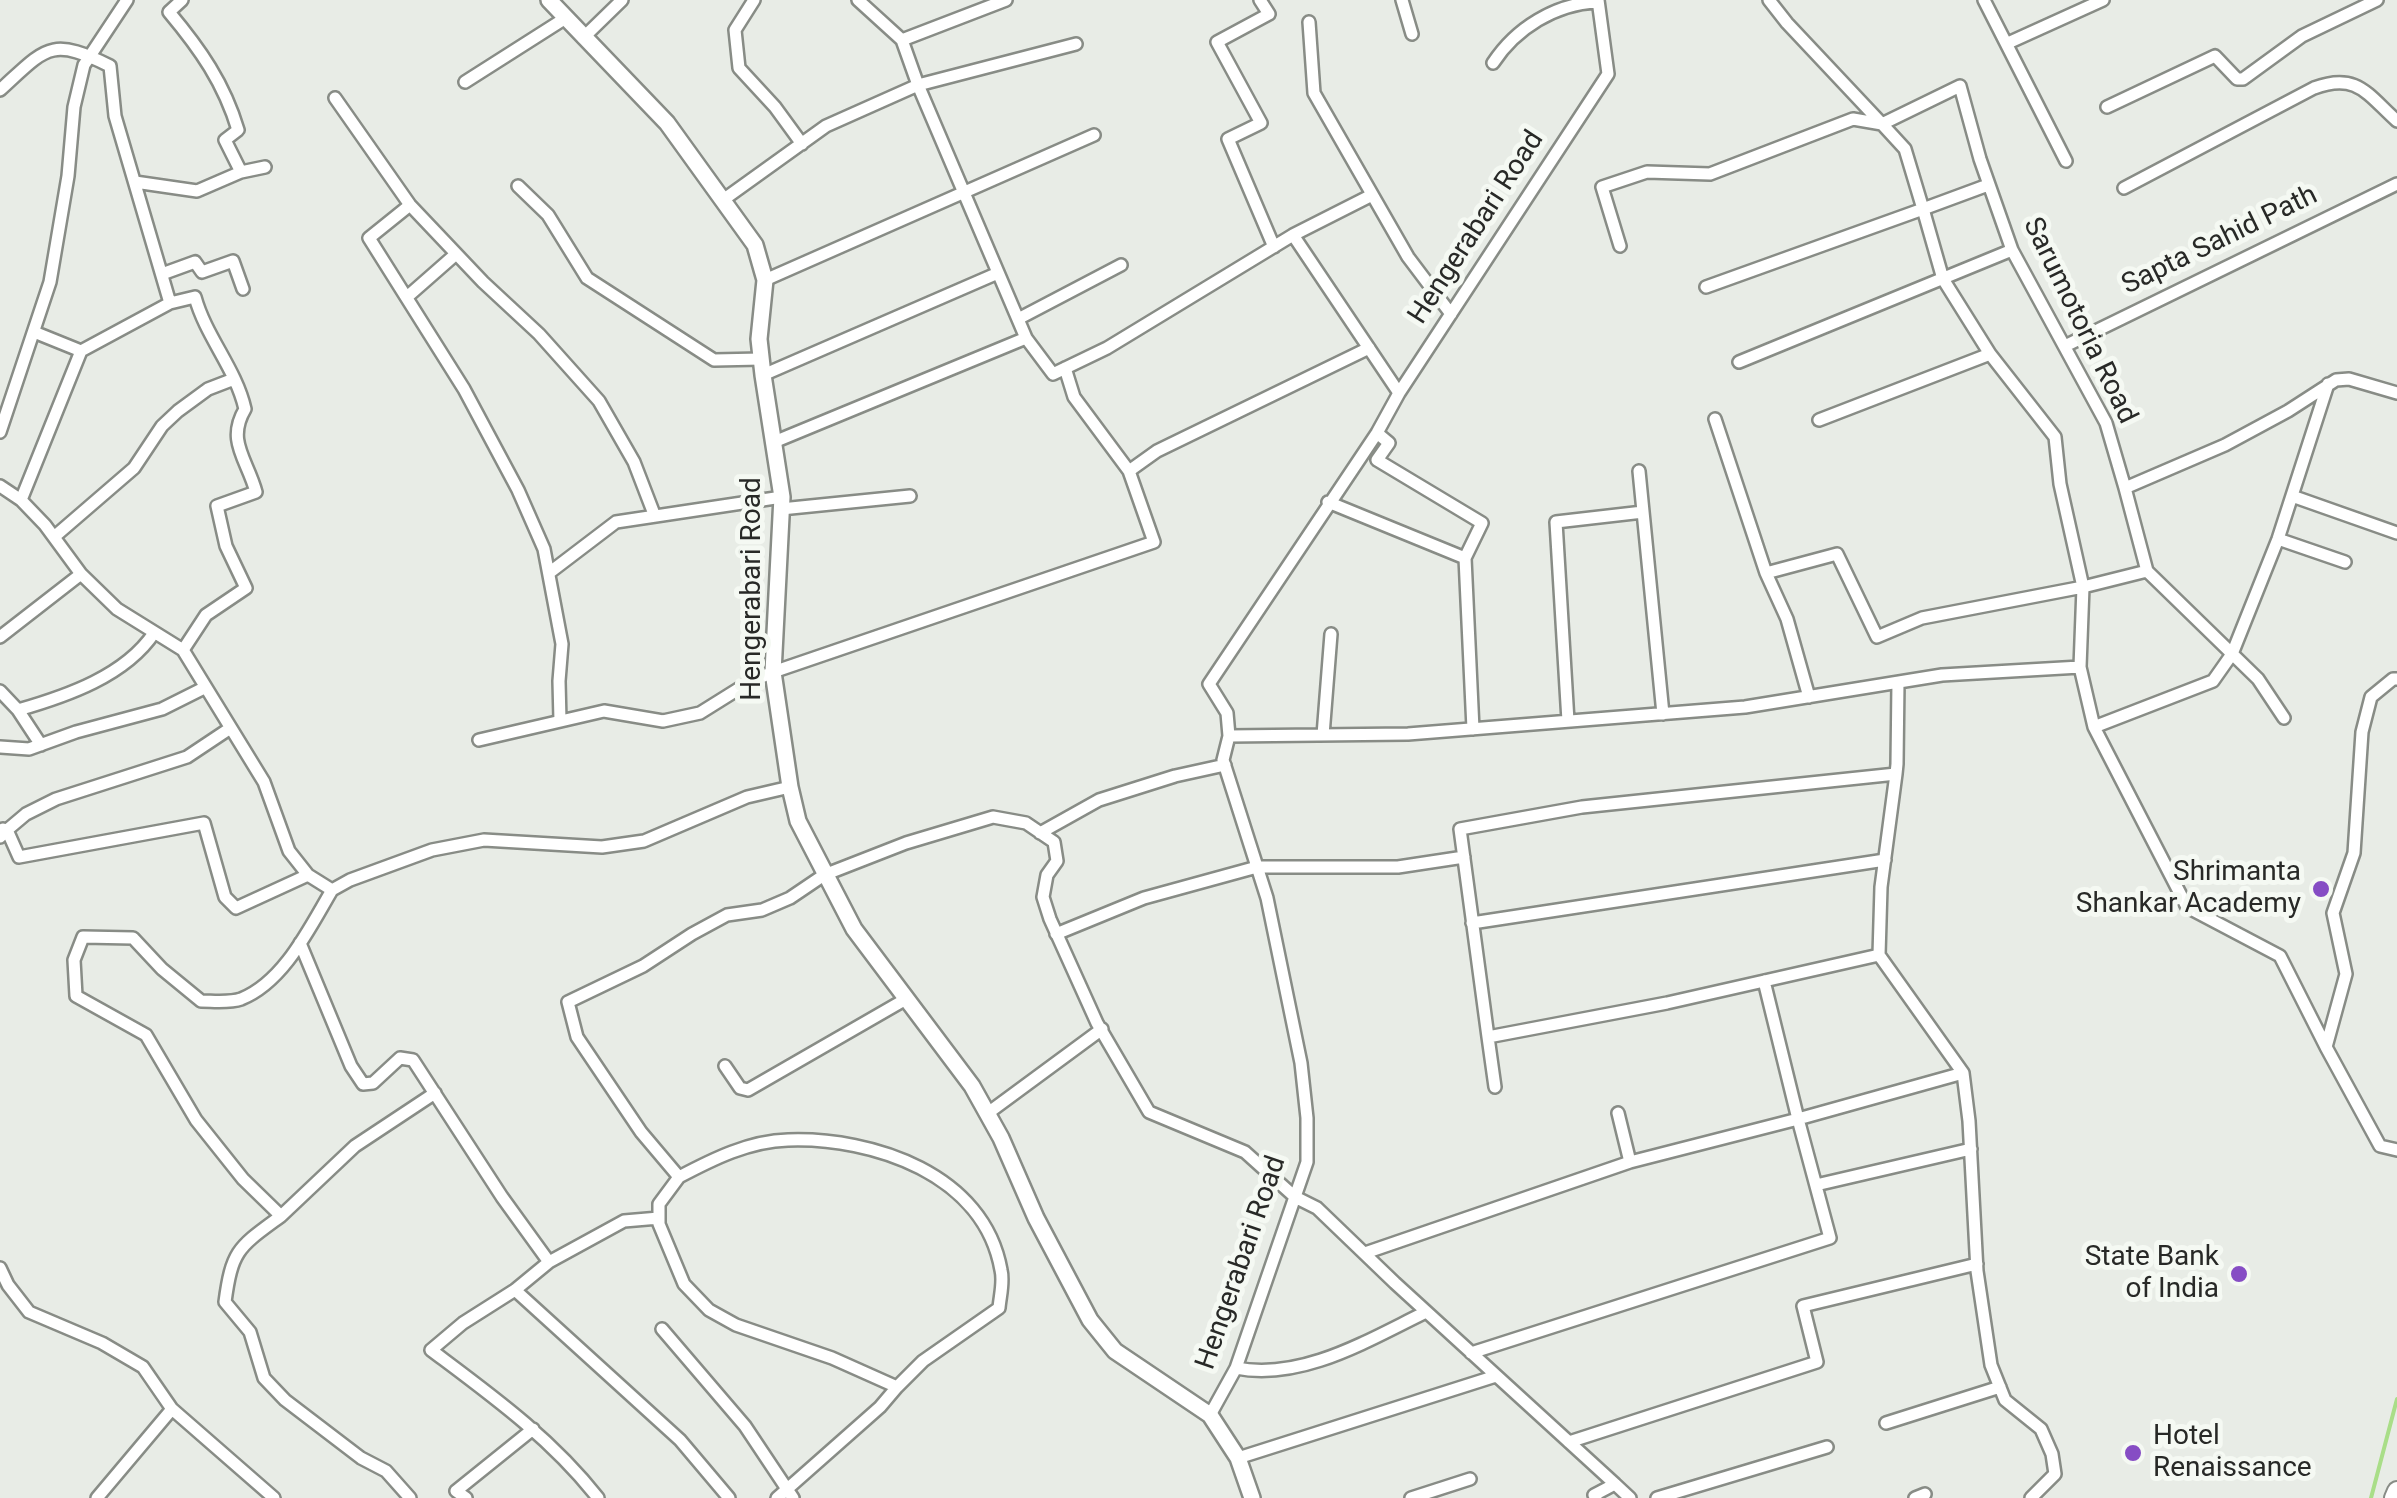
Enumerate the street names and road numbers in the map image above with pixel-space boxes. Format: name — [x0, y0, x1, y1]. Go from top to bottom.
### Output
street label: Hengerabari Road — [1402, 125, 1552, 331]
street label: Sapta Sahid Path — [2117, 179, 2323, 303]
street label: Sarumotoria Road — [2015, 213, 2143, 429]
street label: Hengerabari Road — [736, 477, 770, 701]
street label: Hengerabari Road — [1190, 1152, 1294, 1374]

